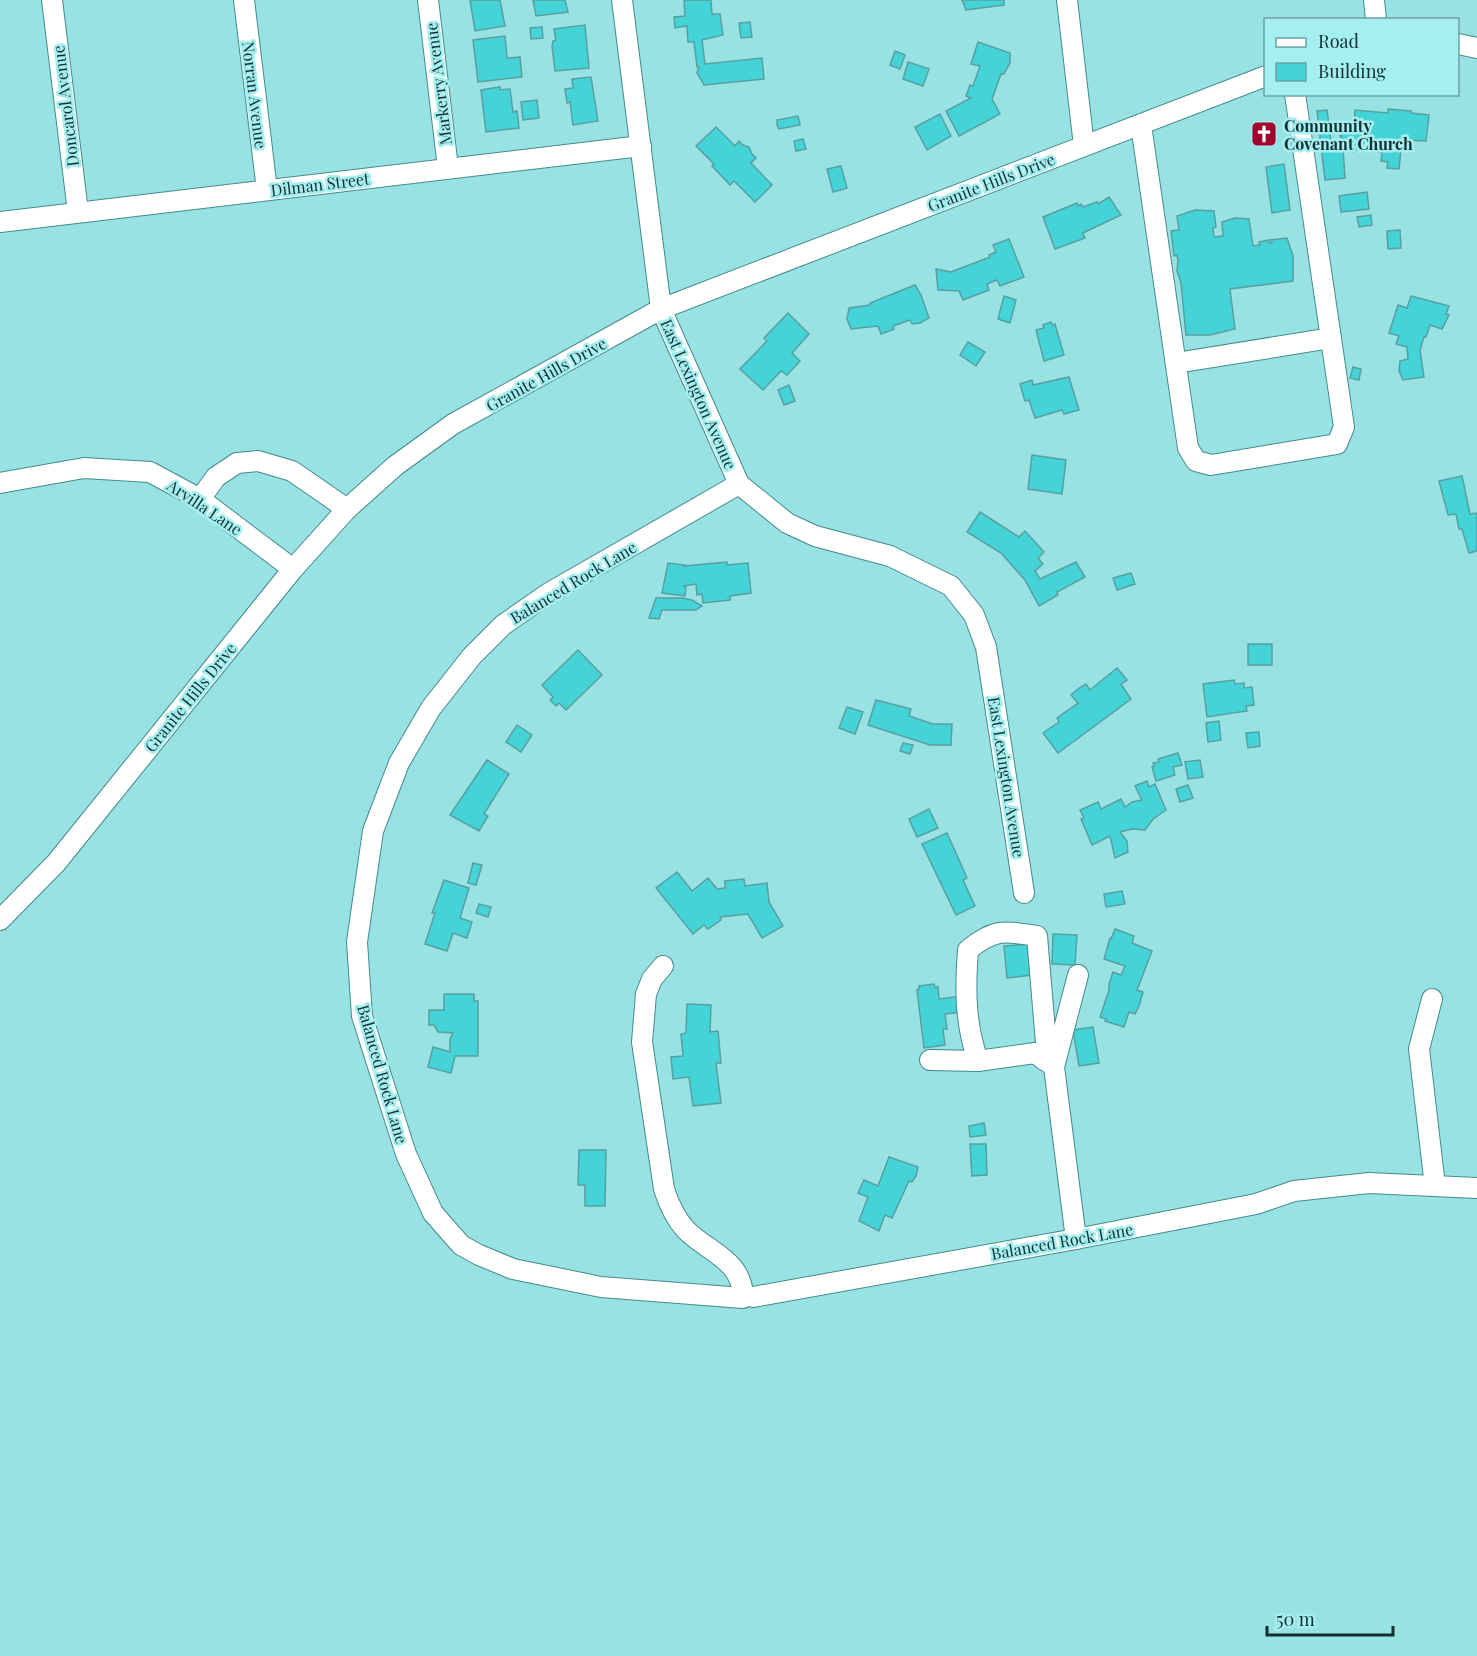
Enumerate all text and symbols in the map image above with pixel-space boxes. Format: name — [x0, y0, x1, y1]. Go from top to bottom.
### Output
legend — [1264, 18, 1459, 96]
street label: Markerry Avenue — [420, 22, 456, 146]
text: Road — [1318, 29, 1359, 53]
street label: Norran Avenue — [238, 40, 272, 150]
street label: Doncarol Avenue — [47, 44, 83, 168]
text: Building — [1318, 59, 1386, 83]
place label: Community Covenant Church — [1284, 115, 1413, 154]
church icon: Community Covenant Church — [1249, 119, 1279, 149]
street label: Granite Hills Drive — [924, 148, 1058, 216]
street label: Dilman Street — [269, 167, 371, 200]
street label: East Lexington Avenue — [656, 315, 742, 473]
street label: Granite Hills Drive — [482, 332, 610, 416]
street label: Arvilla Lane — [163, 474, 246, 540]
street label: Balanced Rock Lane — [506, 536, 640, 628]
street label: Granite Hills Drive — [139, 638, 241, 756]
street label: East Lexington Avenue — [984, 695, 1030, 859]
street label: Balanced Rock Lane — [353, 1002, 413, 1146]
street label: Balanced Rock Lane — [989, 1218, 1135, 1264]
scale bar — [1267, 1599, 1393, 1637]
text: 50 m — [1276, 1607, 1315, 1631]

